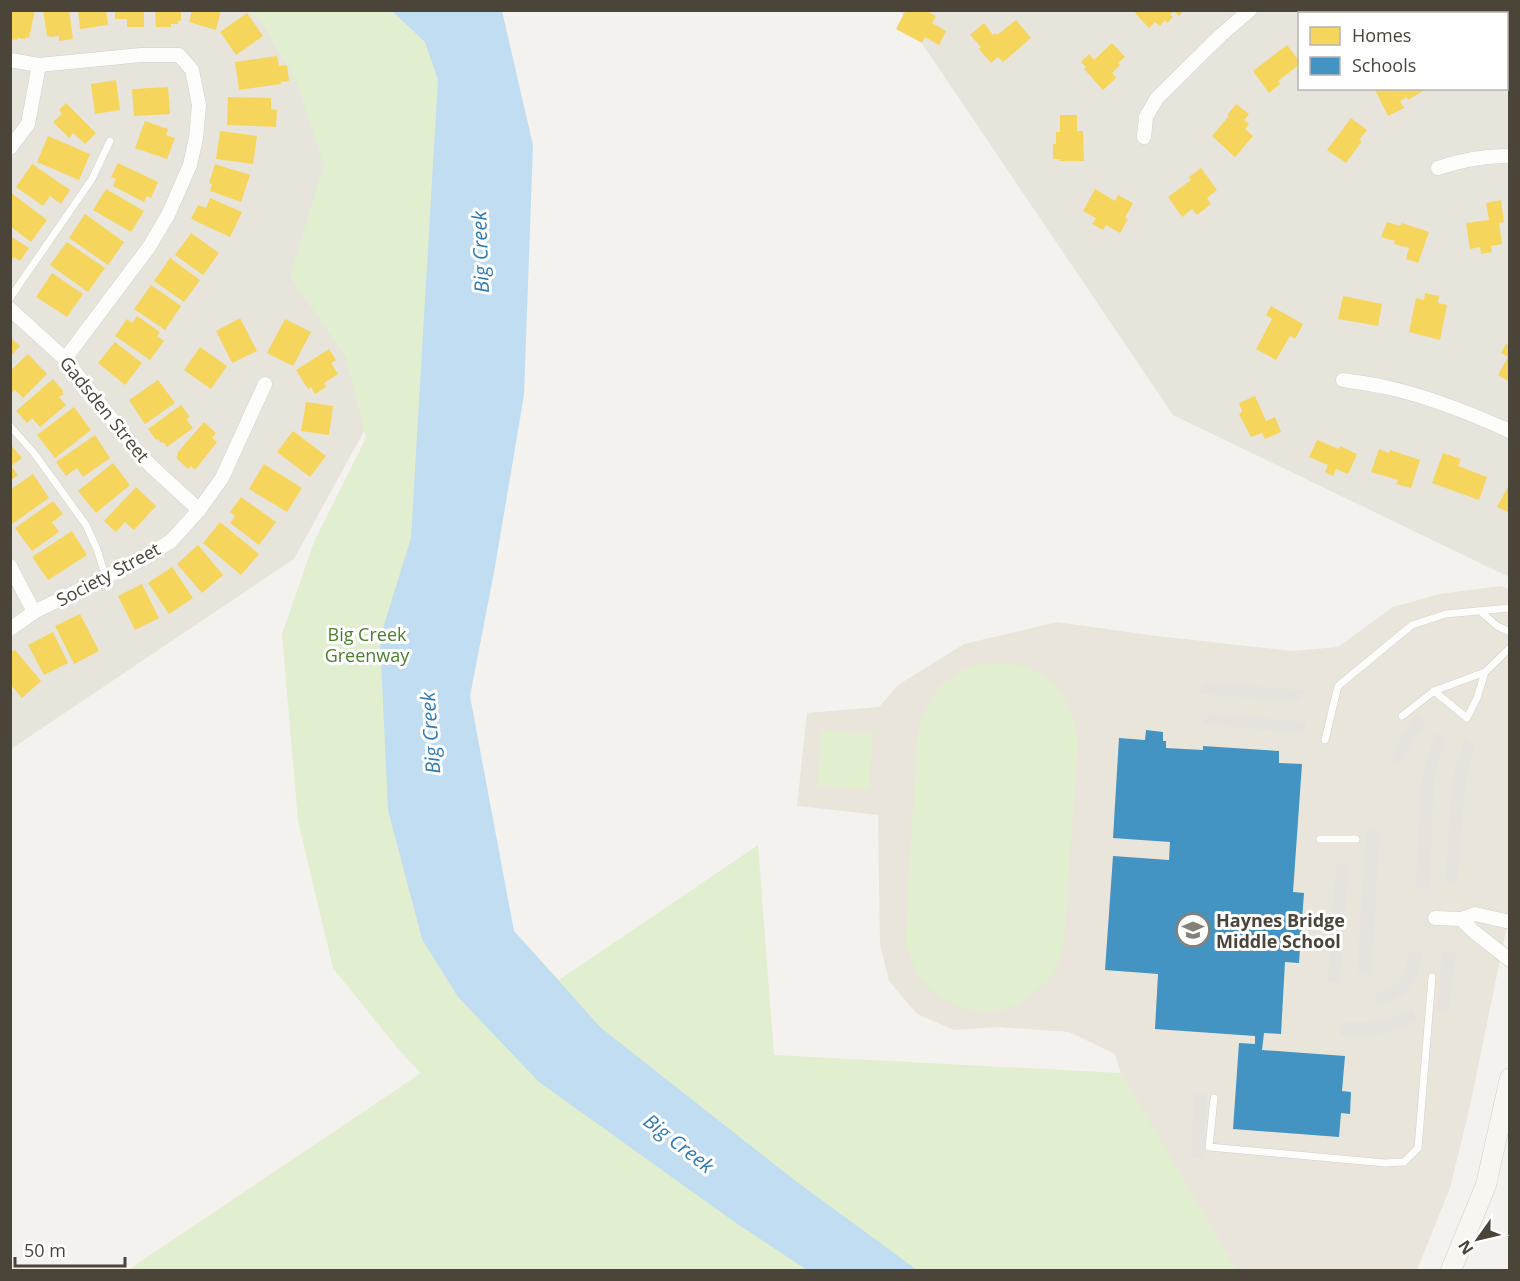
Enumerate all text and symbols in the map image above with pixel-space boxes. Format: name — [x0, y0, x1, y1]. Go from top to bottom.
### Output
legend — [1298, 12, 1508, 90]
text: Homes — [1352, 23, 1411, 47]
text: Schools — [1352, 53, 1416, 77]
water label: Big Creek — [465, 209, 495, 293]
street label: Gadsden Street — [55, 351, 155, 467]
street label: Society Street — [52, 537, 164, 611]
park label: Big Creek Greenway — [325, 622, 410, 667]
water label: Big Creek — [414, 690, 446, 775]
place label: Haynes Bridge Middle School — [1216, 908, 1345, 953]
school or university icon: Haynes Bridge Middle School — [1175, 912, 1211, 948]
water label: Big Creek — [638, 1107, 721, 1180]
north arrow — [1448, 1209, 1508, 1269]
scale bar — [15, 1230, 124, 1268]
text: N — [1453, 1236, 1478, 1259]
text: 50 m — [24, 1238, 66, 1262]

